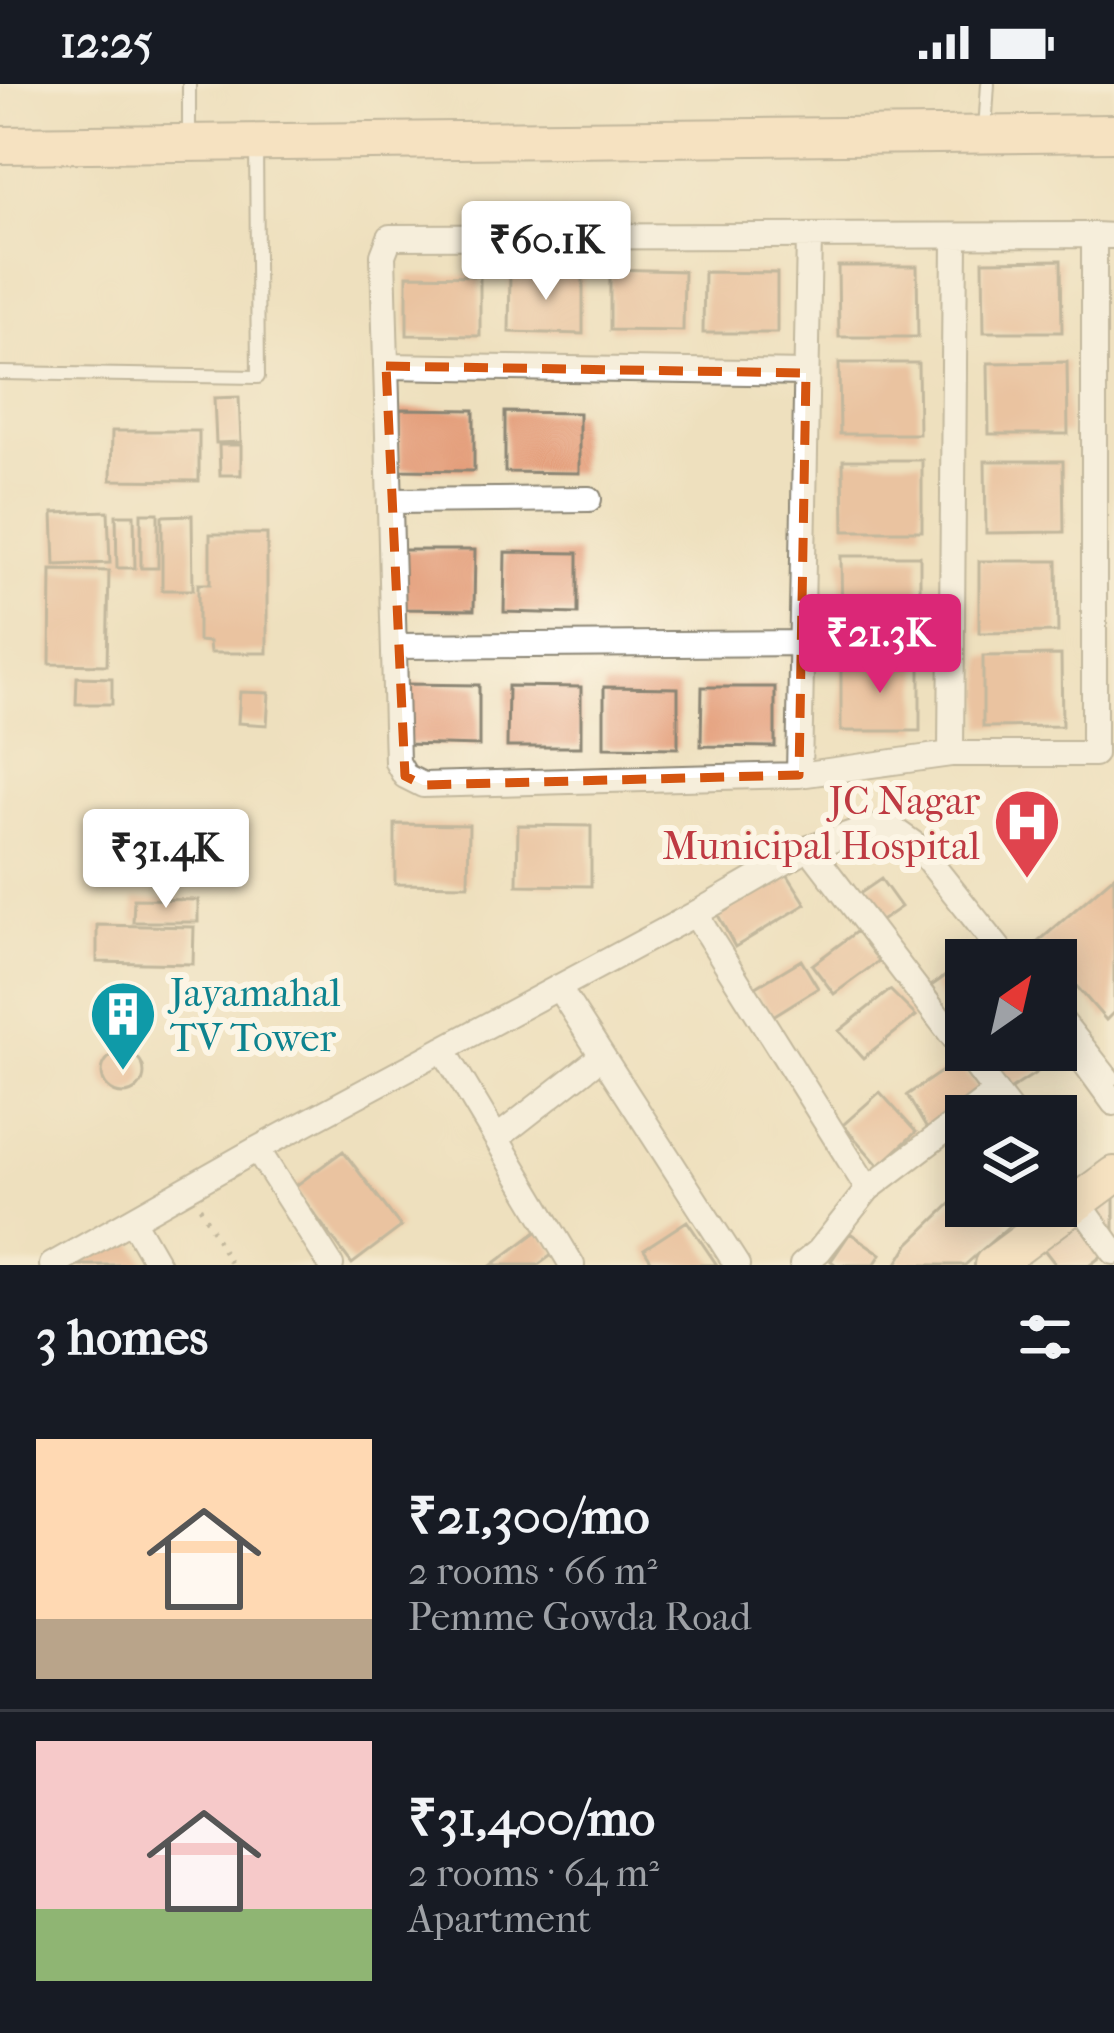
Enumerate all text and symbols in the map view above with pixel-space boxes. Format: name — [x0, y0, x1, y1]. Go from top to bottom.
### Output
text: 12:25 — [60, 16, 153, 69]
pin: ₹60.1K — [448, 201, 644, 303]
text: ₹60.1K — [489, 217, 603, 263]
pin: ₹21.3K — [782, 594, 978, 696]
text: ₹21.3K — [826, 610, 934, 656]
place label: JC Nagar Municipal Hospital — [662, 778, 980, 869]
hospital icon: JC Nagar Municipal Hospital — [992, 787, 1062, 881]
pin: ₹31.4K — [68, 809, 264, 911]
text: ₹31.4K — [110, 825, 222, 871]
north arrow — [945, 939, 1077, 1071]
map controls — [945, 939, 1077, 1227]
place label: Jayamahal TV Tower — [167, 970, 341, 1061]
building icon: Jayamahal TV Tower — [88, 979, 158, 1073]
button: layers — [945, 1095, 1077, 1227]
icon: filters — [1012, 1304, 1078, 1370]
text: 3 homes — [36, 1307, 208, 1367]
text: ₹21,300/mo — [408, 1486, 650, 1546]
icon: home — [132, 1487, 276, 1631]
text: 2 rooms · 66 m² — [408, 1548, 658, 1594]
text: Pemme Gowda Road — [408, 1594, 751, 1640]
text: ₹31,400/mo — [408, 1788, 655, 1848]
icon: home — [132, 1789, 276, 1933]
text: 2 rooms · 64 m² — [408, 1850, 659, 1896]
text: Apartment — [408, 1896, 591, 1942]

